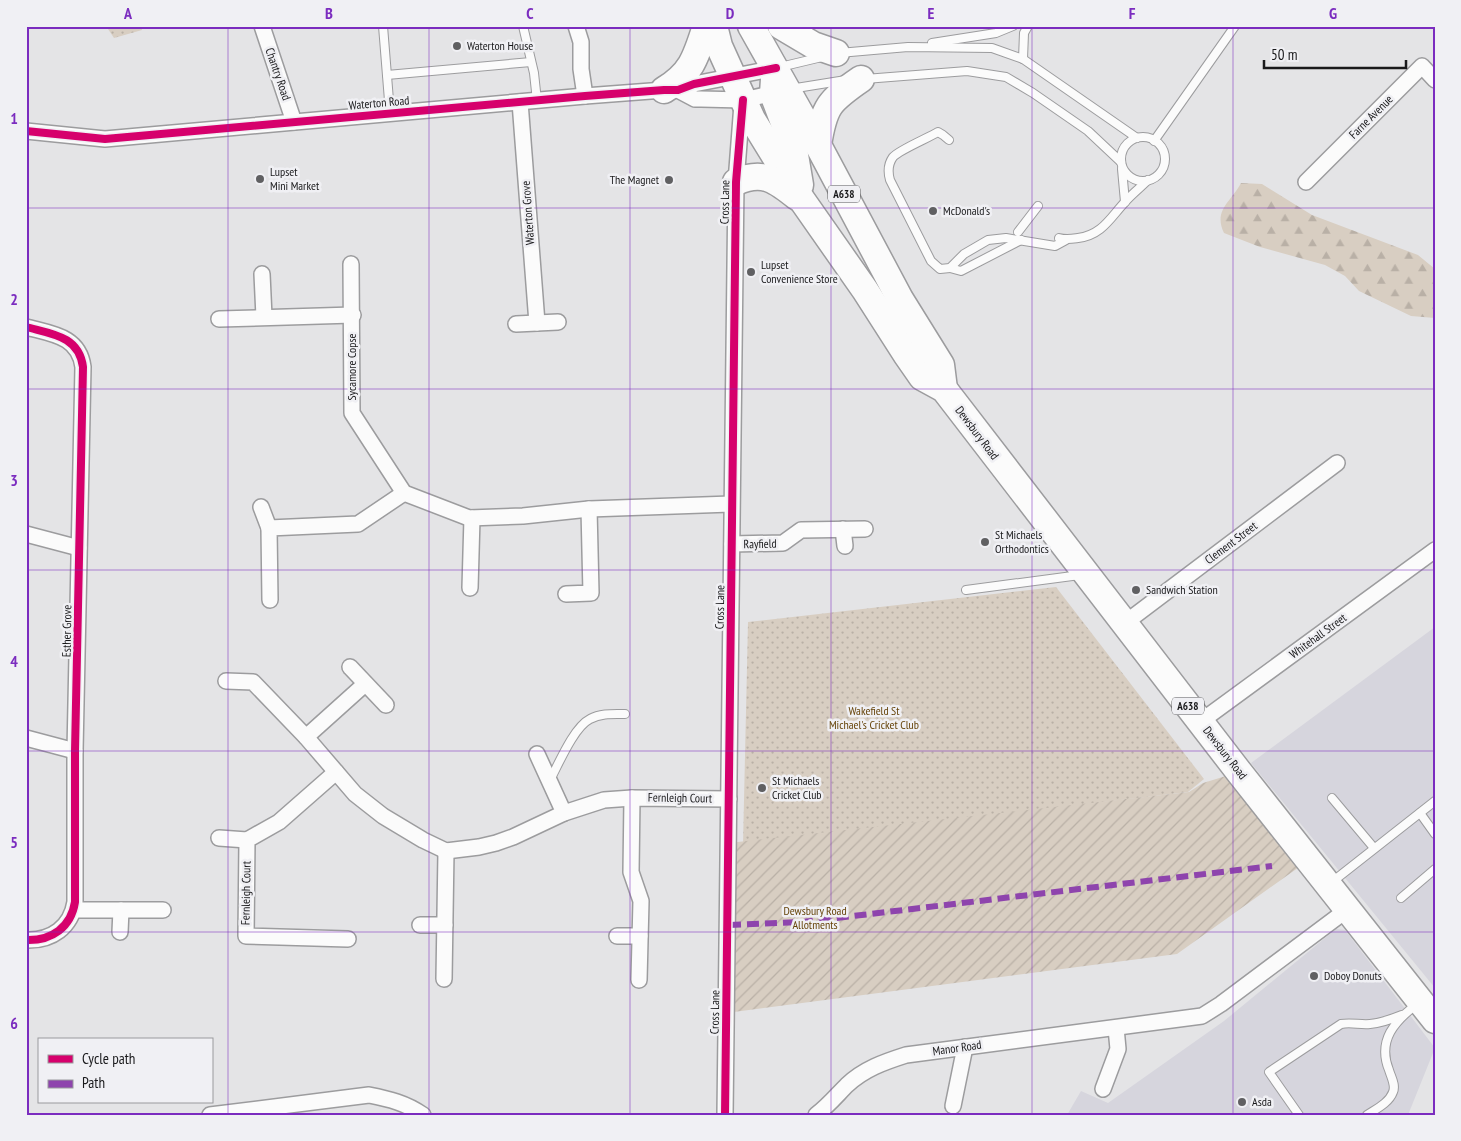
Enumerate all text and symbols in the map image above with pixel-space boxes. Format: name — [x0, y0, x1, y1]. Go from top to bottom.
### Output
text: A — [123, 3, 133, 23]
text: B — [325, 3, 333, 23]
text: C — [526, 3, 534, 23]
text: D — [726, 3, 735, 23]
text: E — [928, 3, 935, 23]
text: F — [1129, 3, 1136, 23]
text: G — [1329, 3, 1337, 23]
place label: Waterton House — [467, 38, 533, 53]
scale bar — [1264, 38, 1406, 70]
marker: Waterton House — [451, 40, 463, 52]
text: 50 m — [1271, 45, 1297, 64]
street label: Chantry Road — [262, 46, 294, 102]
street label: Waterton Road — [348, 92, 410, 113]
street label: Farne Avenue — [1346, 92, 1396, 142]
text: 1 — [10, 108, 18, 128]
place label: Lupset Mini Market — [270, 164, 320, 193]
place label: The Magnet — [610, 172, 660, 187]
marker: Lupset Mini Market — [254, 173, 266, 185]
marker: The Magnet — [663, 174, 675, 186]
street label: Waterton Grove — [518, 180, 537, 246]
street label: Cross Lane — [717, 180, 732, 224]
road number: A638 — [828, 185, 860, 202]
place label: McDonald's — [943, 203, 990, 218]
marker: McDonald's — [927, 205, 939, 217]
place label: Lupset Convenience Store — [761, 257, 838, 286]
marker: Lupset Convenience Store — [745, 266, 757, 278]
text: 2 — [10, 289, 18, 309]
street label: Sycamore Copse — [344, 333, 359, 401]
street label: Dewsbury Road — [952, 403, 1002, 462]
text: 3 — [10, 470, 18, 490]
street label: Clement Street — [1201, 518, 1261, 567]
place label: St Michaels Orthodontics — [995, 527, 1049, 556]
street label: Rayfield — [743, 536, 777, 551]
marker: St Michaels Orthodontics — [979, 536, 991, 548]
place label: Sandwich Station — [1146, 582, 1218, 597]
marker: Sandwich Station — [1130, 584, 1142, 596]
street label: Cross Lane — [712, 585, 727, 629]
street label: Esther Grove — [59, 605, 74, 657]
street label: Whitehall Street — [1286, 609, 1350, 661]
text: 4 — [10, 651, 18, 671]
road number: A638 — [1172, 698, 1204, 714]
park label: Wakefield St Michael's Cricket Club — [829, 703, 919, 732]
street label: Dewsbury Road — [1200, 723, 1251, 782]
place label: St Michaels Cricket Club — [772, 773, 822, 802]
marker: St Michaels Cricket Club — [756, 782, 768, 794]
street label: Fernleigh Court — [648, 789, 713, 806]
text: 5 — [10, 832, 18, 852]
street label: Fernleigh Court — [237, 860, 254, 925]
park label: Dewsbury Road Allotments — [783, 903, 847, 932]
place label: Doboy Donuts — [1324, 968, 1382, 983]
marker: Doboy Donuts — [1308, 970, 1320, 982]
street label: Cross Lane — [707, 990, 722, 1034]
text: 6 — [10, 1013, 18, 1033]
street label: Manor Road — [932, 1037, 982, 1058]
legend — [38, 1038, 212, 1104]
text: Cycle path — [82, 1049, 135, 1068]
text: Path — [82, 1073, 105, 1092]
place label: Asda — [1252, 1094, 1272, 1109]
marker: Asda — [1236, 1096, 1248, 1108]

